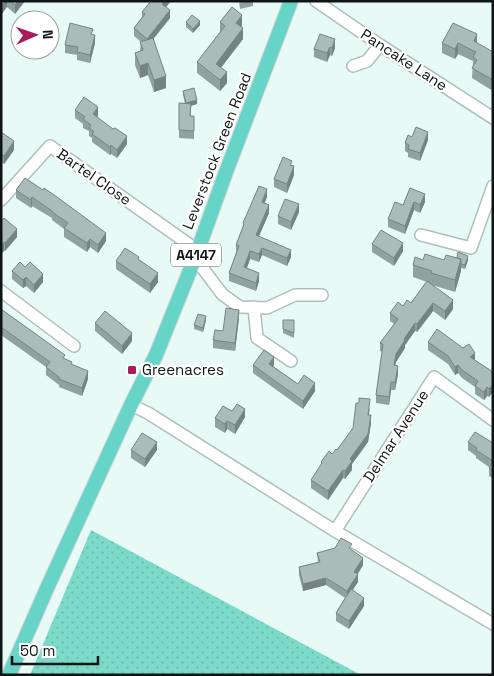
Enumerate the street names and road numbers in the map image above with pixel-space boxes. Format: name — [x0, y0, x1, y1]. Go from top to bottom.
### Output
street label: Pancake Lane — [357, 25, 451, 95]
street label: Leverstock Green Road — [178, 70, 255, 232]
street label: Bartel Close — [53, 144, 135, 209]
road number: A4147 — [171, 244, 221, 266]
street label: Delmar Avenue — [359, 386, 433, 485]

